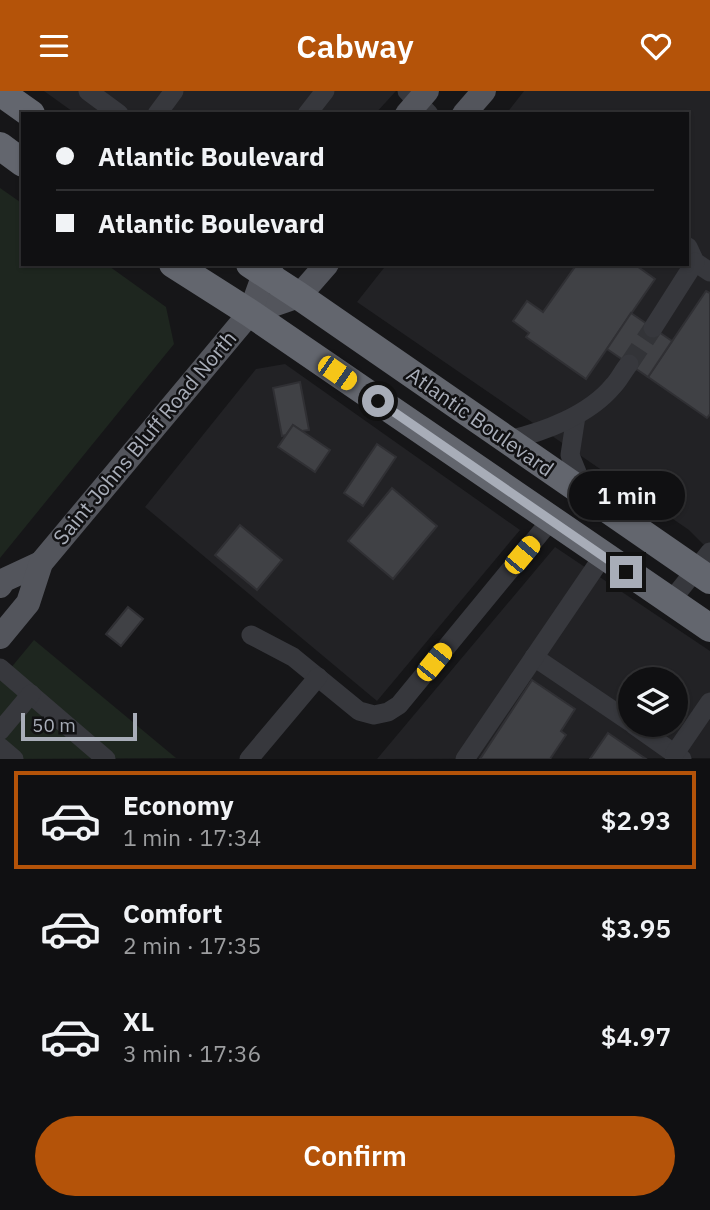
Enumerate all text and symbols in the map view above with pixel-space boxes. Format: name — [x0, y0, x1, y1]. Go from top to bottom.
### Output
text: Cabway — [296, 25, 414, 67]
icon: menu — [35, 27, 73, 65]
icon: heart — [637, 27, 675, 65]
text: Atlantic Boulevard — [98, 139, 325, 173]
text: Atlantic Boulevard — [98, 206, 325, 240]
street label: Saint Johns Bluff Road North — [46, 324, 242, 550]
car — [314, 352, 361, 394]
street label: Atlantic Boulevard — [402, 360, 560, 482]
route start — [362, 385, 394, 417]
callout: 1 min — [568, 470, 684, 519]
text: 1 min — [597, 480, 657, 510]
car — [501, 532, 544, 578]
route end — [610, 556, 642, 588]
car — [413, 639, 456, 685]
map controls — [618, 667, 688, 737]
button: layers — [618, 667, 688, 737]
scale bar — [21, 709, 136, 741]
text: 50 m — [32, 713, 76, 737]
text: Economy — [123, 788, 234, 822]
icon: car — [39, 789, 102, 852]
text: $2.93 — [601, 803, 671, 837]
text: 1 min · 17:34 — [123, 822, 261, 852]
text: Comfort — [123, 896, 222, 930]
icon: car — [39, 897, 102, 960]
text: $3.95 — [601, 911, 671, 945]
text: 2 min · 17:35 — [123, 930, 261, 960]
text: XL — [123, 1004, 154, 1038]
icon: car — [39, 1005, 102, 1068]
text: $4.97 — [601, 1019, 671, 1053]
text: 3 min · 17:36 — [123, 1038, 261, 1068]
button: Confirm — [35, 1116, 675, 1196]

